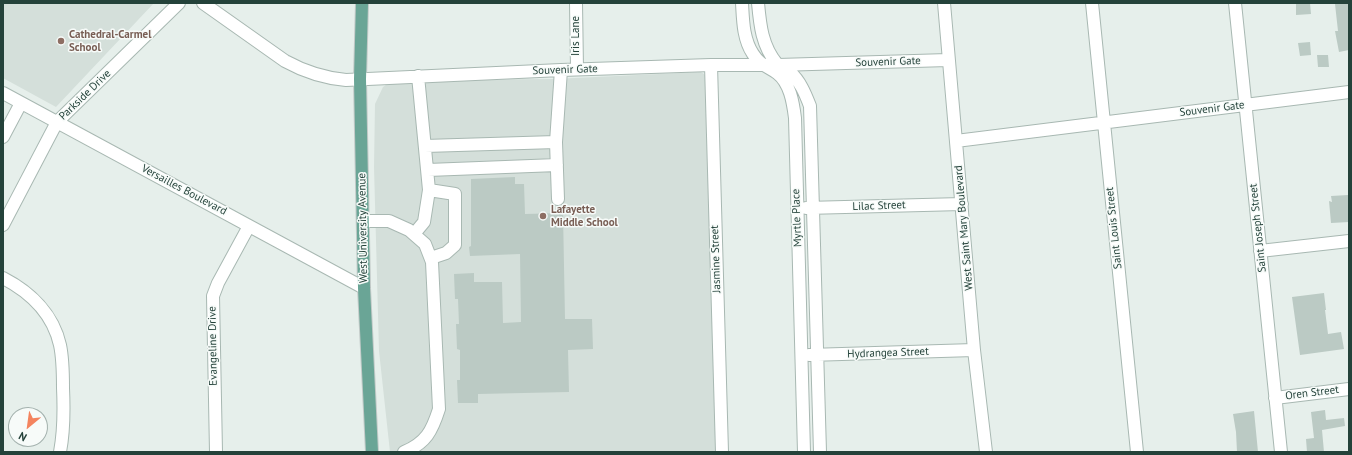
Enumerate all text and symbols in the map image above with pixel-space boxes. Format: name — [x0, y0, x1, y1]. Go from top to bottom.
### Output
street label: Iris Lane — [569, 16, 583, 56]
place label: Cathedral-Carmel School — [69, 28, 151, 54]
marker: Cathedral-Carmel School — [56, 36, 66, 46]
street label: Souvenir Gate — [855, 54, 921, 70]
street label: Souvenir Gate — [532, 62, 598, 78]
street label: Parkside Drive — [56, 67, 114, 123]
street label: Souvenir Gate — [1179, 98, 1245, 120]
street label: Versailles Boulevard — [139, 162, 229, 218]
street label: West Saint Mary Boulevard — [952, 165, 976, 291]
street label: West University Avenue — [355, 173, 371, 283]
street label: Saint Joseph Street — [1247, 183, 1269, 273]
street label: Saint Louis Street — [1103, 186, 1125, 270]
street label: Myrtle Place — [789, 189, 805, 247]
street label: Lilac Street — [852, 198, 906, 214]
place label: Lafayette Middle School — [551, 203, 618, 229]
marker: Lafayette Middle School — [538, 211, 548, 221]
street label: Jasmine Street — [708, 225, 724, 293]
street label: Evangeline Drive — [206, 306, 220, 386]
street label: Hydrangea Street — [847, 345, 929, 361]
street label: Oren Street — [1284, 383, 1340, 403]
north arrow — [8, 407, 48, 447]
text: N — [16, 429, 29, 445]

